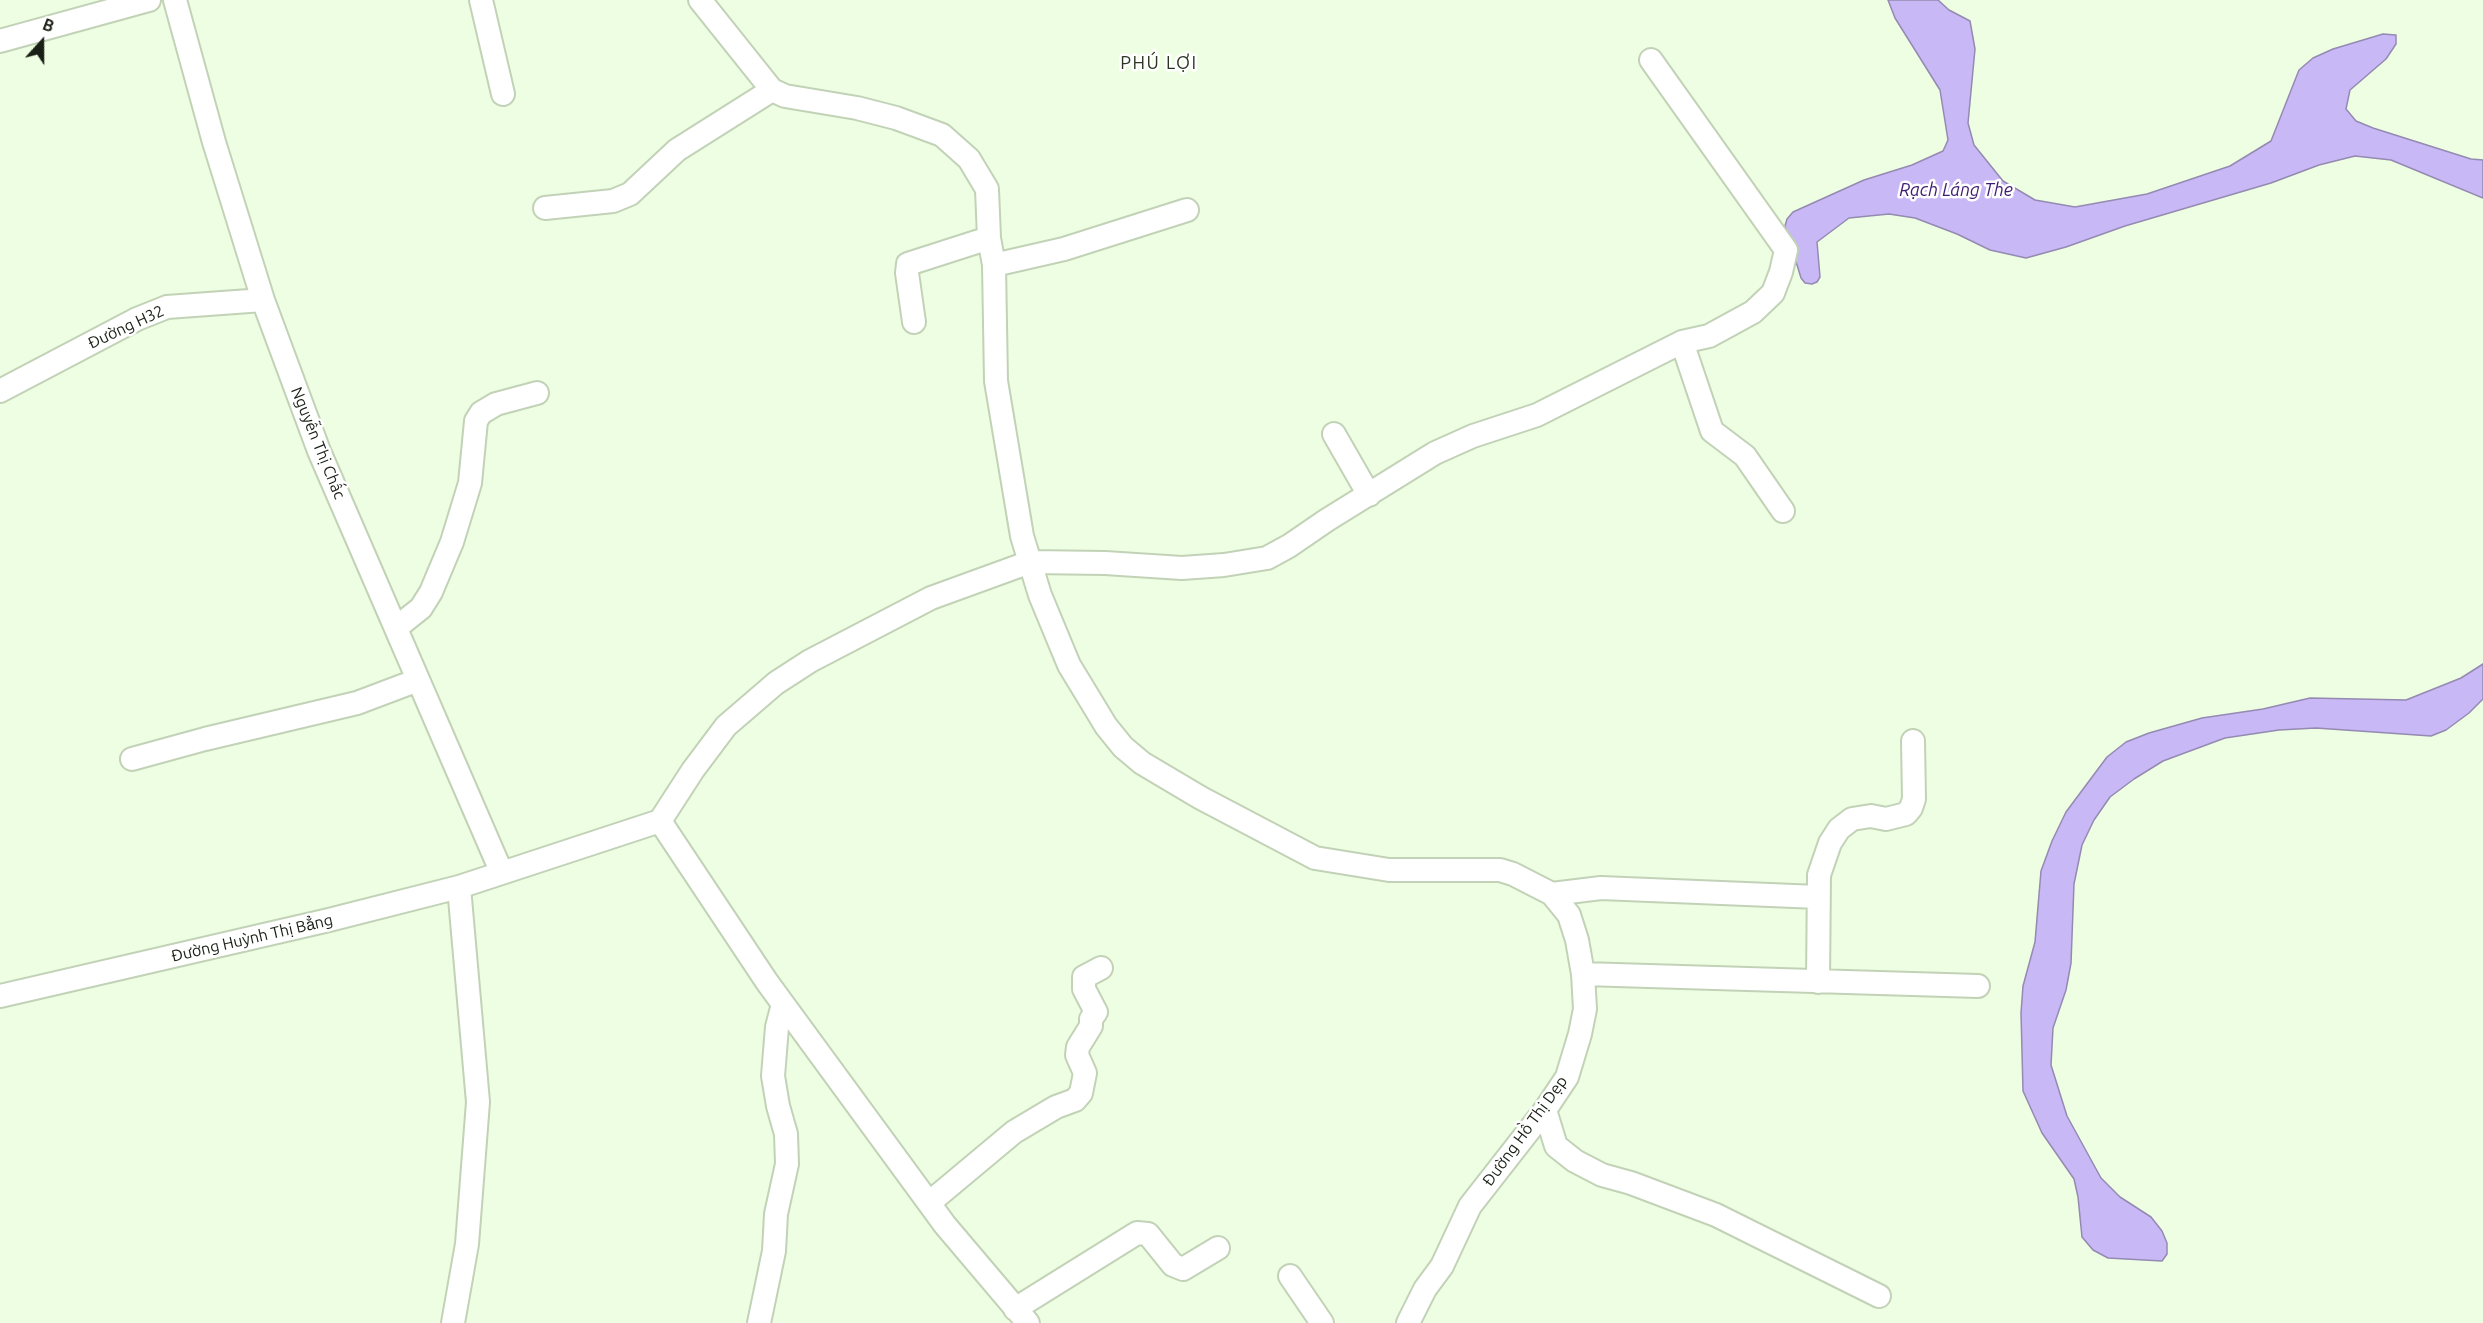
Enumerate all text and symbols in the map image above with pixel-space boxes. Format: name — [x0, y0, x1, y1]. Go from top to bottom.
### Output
north arrow — [12, 12, 72, 72]
text: B — [40, 15, 57, 35]
district label: PHÚ LỢI — [1120, 52, 1198, 74]
water label: Rạch Láng The — [1899, 179, 2013, 201]
street label: Đường H32 — [85, 301, 167, 353]
street label: Nguyễn Thị Chấc — [287, 384, 349, 502]
street label: Đường Huỳnh Thị Bẳng — [169, 910, 335, 966]
street label: Đường Hồ Thị Dẹp — [1479, 1072, 1571, 1190]

